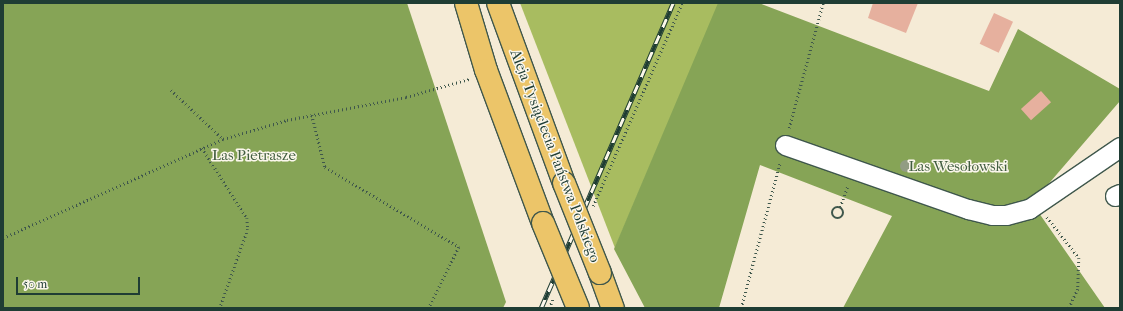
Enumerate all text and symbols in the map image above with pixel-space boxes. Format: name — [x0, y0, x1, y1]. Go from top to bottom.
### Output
street label: Aleja Tysiąclecia Państwa Polskiego — [506, 47, 604, 265]
park label: Las Pietrasze — [212, 147, 296, 165]
park label: Las Wesołowski — [908, 158, 1008, 176]
scale bar — [18, 269, 142, 295]
text: 50 m — [23, 277, 47, 291]

